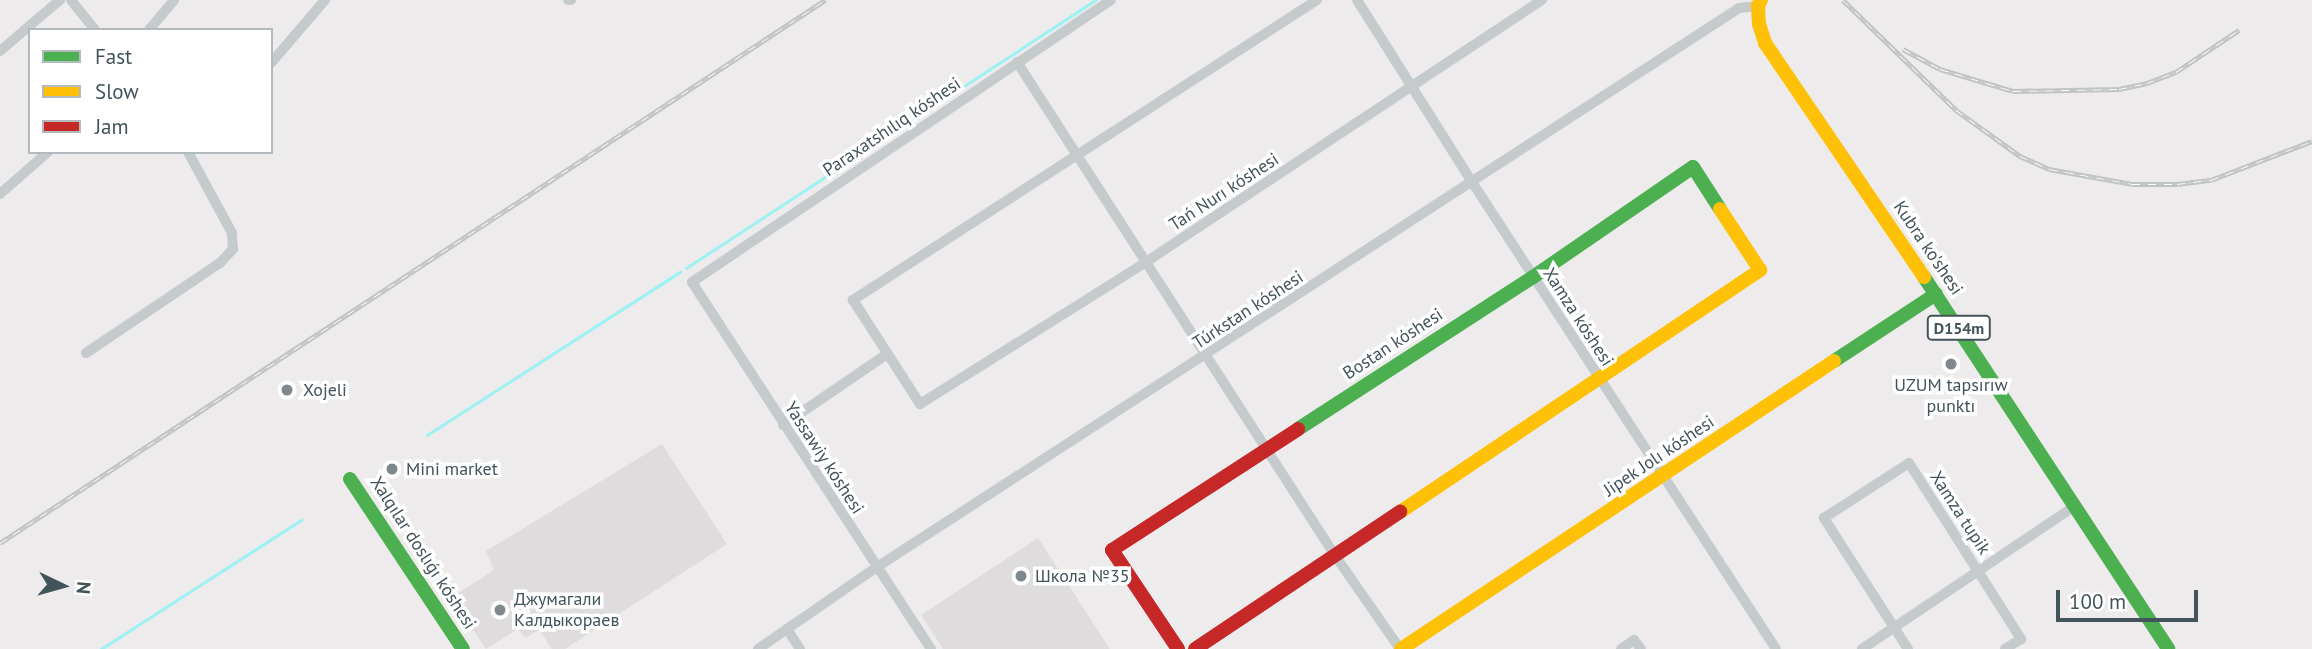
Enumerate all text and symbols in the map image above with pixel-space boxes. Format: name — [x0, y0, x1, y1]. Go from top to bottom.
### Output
legend — [28, 28, 273, 154]
text: Fast — [95, 43, 132, 70]
street label: Paraxatshılıq kóshesi — [819, 73, 965, 181]
text: Slow — [95, 78, 139, 105]
text: Jam — [95, 113, 129, 140]
street label: Tań Nurı kóshesi — [1165, 149, 1283, 235]
street label: Kubra ko'shesi — [1889, 197, 1967, 299]
street label: Xamza kóshesi — [1538, 264, 1618, 370]
street label: Túrkstan kóshesi — [1189, 266, 1307, 354]
street label: Bostan kóshesi — [1339, 304, 1447, 384]
road number: D154m — [1926, 316, 1992, 340]
marker: UZUM tapsırıw punktı — [1943, 356, 1959, 372]
place label: UZUM tapsırıw punktı — [1894, 375, 2008, 418]
place label: Xojeli — [303, 379, 347, 401]
marker: Xojeli — [277, 380, 297, 400]
street label: Yassawiy kóshesi — [780, 398, 868, 518]
street label: Jipek Jolı kóshesi — [1599, 411, 1719, 501]
place label: Mini market — [406, 458, 498, 480]
marker: Mini market — [384, 461, 400, 477]
street label: Xamza tupik — [1925, 467, 1995, 559]
street label: Xalqılar doslıǵı kóshesi — [366, 473, 480, 633]
north arrow — [28, 551, 98, 621]
place label: Школа №35 — [1035, 565, 1130, 587]
marker: Школа №35 — [1013, 568, 1029, 584]
scale bar — [2060, 576, 2202, 620]
text: N — [71, 581, 96, 595]
text: 100 m — [2069, 588, 2126, 615]
place label: Джумагали Калдыкораев — [514, 589, 619, 632]
marker: Джумагали Калдыкораев — [492, 602, 508, 618]

